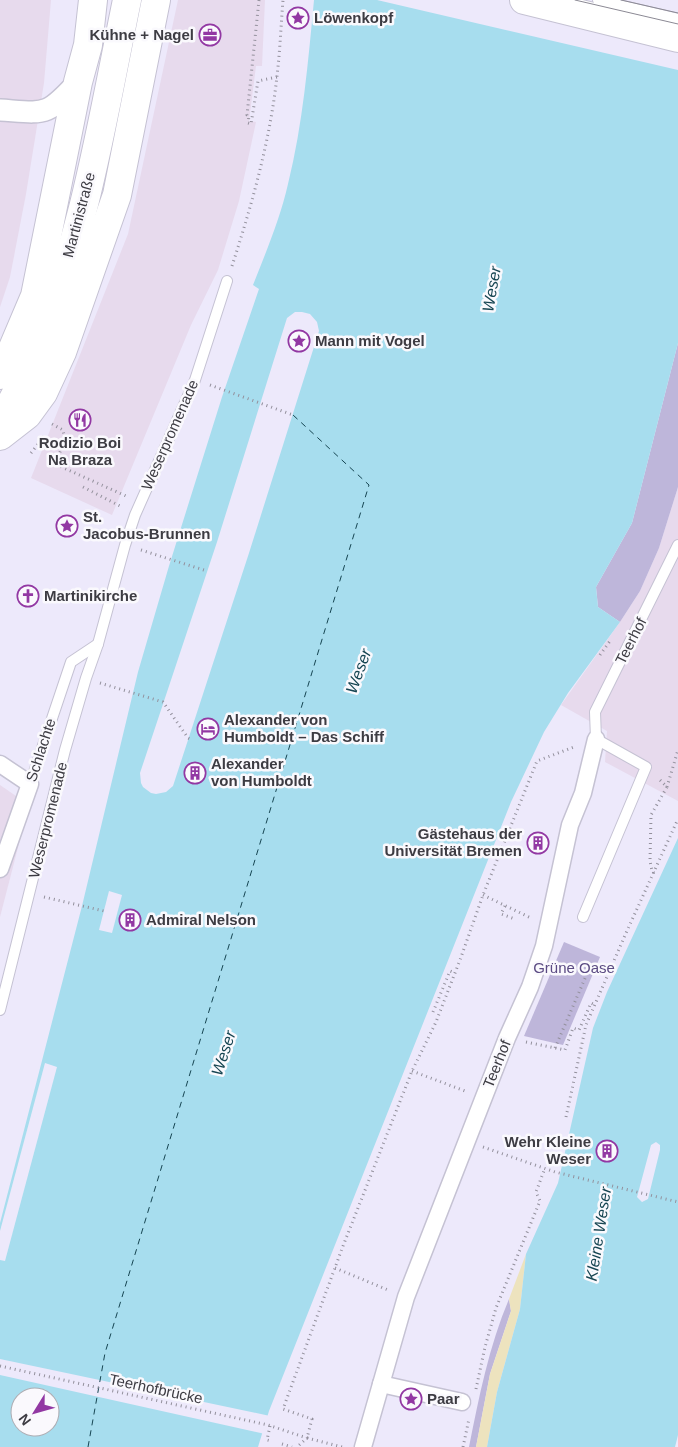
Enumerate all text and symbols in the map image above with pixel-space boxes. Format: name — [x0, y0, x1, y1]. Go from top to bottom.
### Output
place icon: Löwenkopf — [286, 6, 310, 30]
place label: Löwenkopf — [314, 9, 394, 26]
office icon: Kühne + Nagel — [198, 23, 222, 47]
place label: Kühne + Nagel — [89, 26, 194, 43]
street label: Martinistraße — [59, 170, 98, 259]
water label: Weser — [479, 264, 504, 313]
place icon: Mann mit Vogel — [287, 329, 311, 353]
place label: Mann mit Vogel — [315, 332, 425, 349]
street label: Weserpromenade — [138, 377, 201, 493]
restaurant icon: Rodizio Boi Na Braza — [68, 408, 92, 432]
place label: Rodizio Boi Na Braza — [39, 434, 121, 468]
place label: St. Jacobus-Brunnen — [83, 508, 211, 542]
place icon: St. Jacobus-Brunnen — [55, 514, 79, 538]
church icon: Martinikirche — [16, 584, 40, 608]
place label: Martinikirche — [44, 587, 137, 604]
street label: Teerhof — [612, 614, 650, 667]
water label: Weser — [343, 646, 375, 696]
place label: Alexander von Humboldt – Das Schiff — [224, 711, 385, 745]
street label: Schlachte — [22, 716, 59, 784]
hotel icon: Alexander von Humboldt – Das Schiff — [196, 717, 220, 741]
place label: Alexander von Humboldt — [211, 755, 312, 789]
street label: Weserpromenade — [25, 760, 70, 880]
building icon: Alexander von Humboldt — [183, 761, 207, 785]
place label: Gästehaus der Universität Bremen — [384, 825, 522, 859]
building icon: Gästehaus der Universität Bremen — [526, 831, 550, 855]
building icon: Admiral Nelson — [118, 908, 142, 932]
place label: Admiral Nelson — [146, 911, 256, 928]
park label: Grüne Oase — [533, 959, 615, 976]
water label: Weser — [208, 1028, 239, 1078]
street label: Teerhof — [479, 1037, 514, 1090]
place label: Wehr Kleine Weser — [505, 1133, 591, 1167]
building icon: Wehr Kleine Weser — [595, 1139, 619, 1163]
water label: Kleine Weser — [583, 1185, 614, 1282]
street label: Teerhofbrücke — [108, 1370, 204, 1407]
north arrow — [10, 1387, 60, 1437]
place icon: Paar — [399, 1387, 423, 1411]
place label: Paar — [427, 1390, 460, 1407]
text: N — [15, 1411, 34, 1429]

